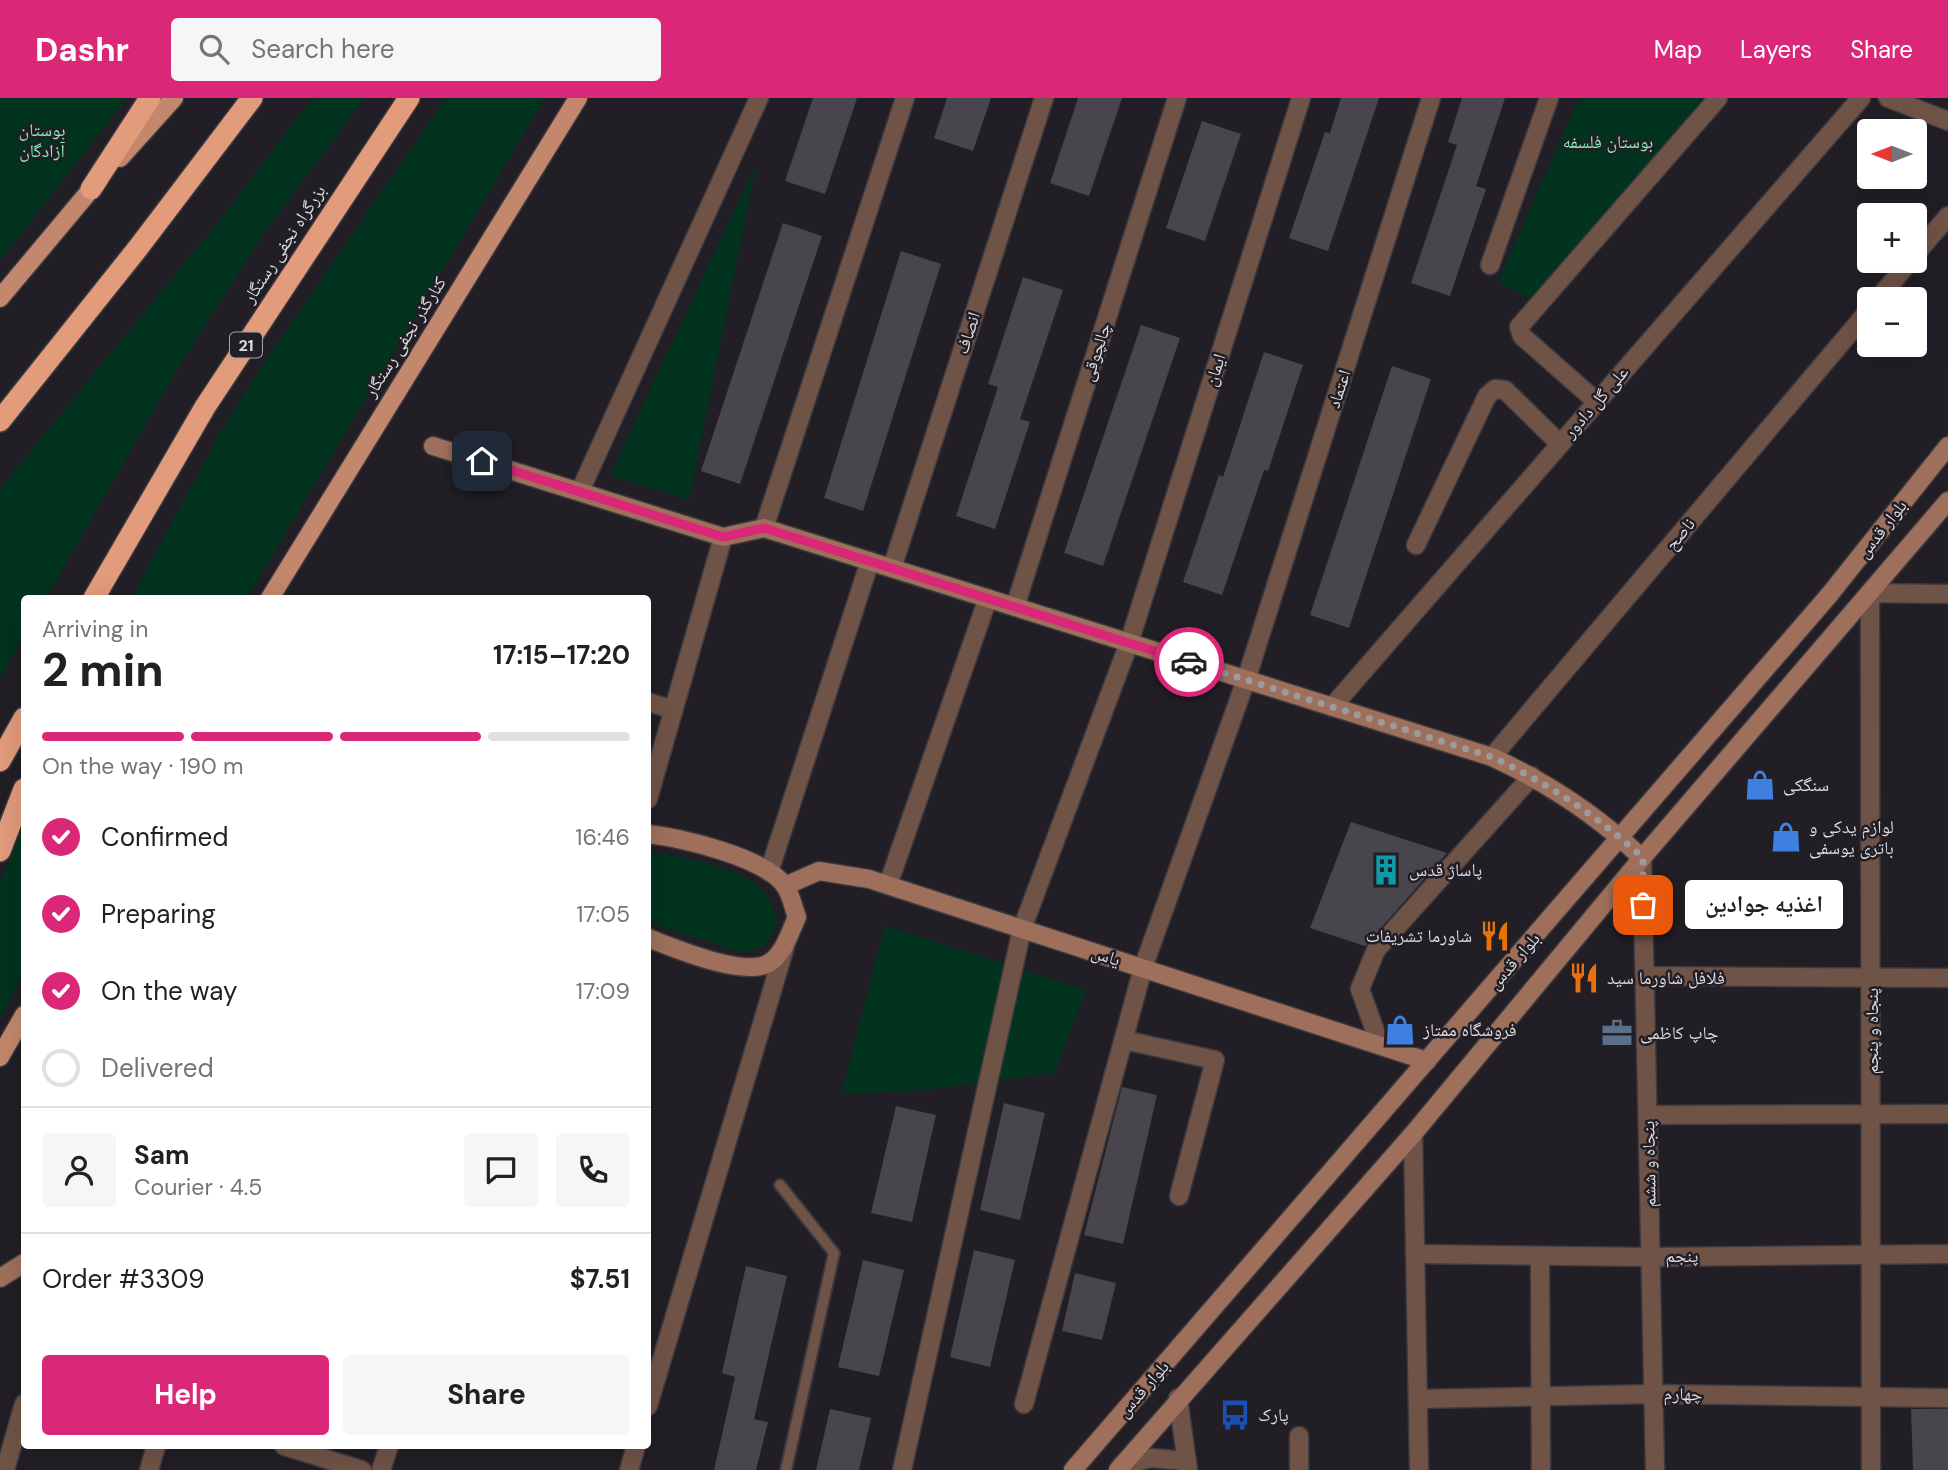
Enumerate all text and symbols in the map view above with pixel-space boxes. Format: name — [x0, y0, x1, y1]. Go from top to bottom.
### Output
search box — [171, 18, 661, 81]
text: Dashr — [35, 28, 129, 71]
icon: search — [195, 30, 233, 68]
text: Search here — [251, 32, 395, 66]
text: Map — [1654, 34, 1702, 65]
text: Layers — [1740, 34, 1812, 65]
text: Share — [1850, 34, 1913, 65]
park label: بوستان آزادگان — [19, 118, 65, 163]
north arrow — [1857, 119, 1927, 189]
map controls — [1857, 119, 1927, 357]
park label: بوستان فلسفه — [1563, 130, 1653, 154]
street label: بزرگراه نجفی رستگار — [236, 180, 331, 309]
button: + — [1857, 203, 1927, 273]
street label: کنارگذر نجفی رستگار — [358, 272, 452, 403]
button: − — [1857, 287, 1927, 357]
street label: انصاف — [950, 309, 986, 357]
street label: چالچوقی — [1075, 320, 1117, 384]
road number: 21 — [230, 332, 262, 358]
street label: ایمان — [1198, 351, 1232, 389]
street label: علی گل دادور — [1557, 361, 1634, 444]
street label: اعتماد — [1322, 367, 1356, 411]
pin — [452, 431, 512, 491]
icon: home — [463, 442, 501, 480]
street label: بلوار قدس — [1852, 495, 1912, 563]
street label: ناصح — [1659, 513, 1701, 555]
text: Arriving in — [42, 614, 148, 644]
courier — [1154, 627, 1224, 697]
text: 17:15–17:20 — [493, 638, 630, 672]
text: 2 min — [42, 640, 164, 700]
icon: car — [1170, 643, 1208, 681]
text: On the way · 190 m — [42, 751, 243, 781]
shop icon: سنگکی — [1743, 768, 1777, 802]
place label: سنگکی — [1783, 773, 1829, 797]
place label: لوازم یدکی و باتری یوسفی — [1809, 815, 1894, 860]
icon: check — [42, 818, 80, 856]
text: Confirmed — [101, 820, 228, 854]
shop icon: لوازم یدکی و باتری یوسفی — [1769, 820, 1803, 854]
text: 16:46 — [575, 822, 630, 852]
building icon: پاساژ قدس — [1369, 853, 1403, 887]
place label: پاساژ قدس — [1409, 858, 1482, 882]
pin — [1613, 875, 1673, 935]
callout: اغذیه جوادین — [1685, 880, 1842, 930]
icon: bag — [1624, 886, 1662, 924]
text: اغذیه جوادین — [1705, 889, 1823, 919]
icon: check — [42, 895, 80, 933]
text: Preparing — [101, 897, 216, 931]
text: 17:05 — [576, 899, 630, 929]
restaurant icon: شاورما تشریفات — [1478, 919, 1512, 953]
place label: شاورما تشریفات — [1366, 924, 1472, 948]
street label: بلوار قدس — [1483, 927, 1545, 995]
street label: یاس — [1089, 940, 1123, 972]
restaurant icon: فلافل شاورما سید — [1567, 961, 1601, 995]
place label: فلافل شاورما سید — [1607, 966, 1725, 990]
icon: check — [42, 972, 80, 1010]
text: On the way — [101, 974, 237, 1008]
text: 17:09 — [576, 976, 630, 1006]
street label: پنجاه و پنجم — [1860, 988, 1884, 1074]
shop icon: فروشگاه ممتاز — [1383, 1013, 1417, 1047]
office icon: چاپ كاظمى — [1600, 1016, 1634, 1050]
place label: فروشگاه ممتاز — [1422, 1018, 1517, 1042]
place label: چاپ كاظمى — [1640, 1021, 1718, 1045]
text: Delivered — [101, 1051, 214, 1085]
street label: پنجاه و ششم — [1636, 1120, 1662, 1208]
button: person — [42, 1133, 116, 1207]
button: chat — [464, 1133, 538, 1207]
button: phone — [556, 1133, 630, 1207]
text: Sam — [134, 1138, 189, 1172]
text: Courier · 4.5 — [134, 1172, 262, 1202]
street label: پنجم — [1666, 1244, 1698, 1268]
text: Order #3309 — [42, 1262, 205, 1296]
text: $7.51 — [570, 1262, 630, 1296]
button: Help — [42, 1355, 329, 1435]
button: Share — [343, 1355, 630, 1435]
street label: بلوار قدس — [1112, 1355, 1174, 1423]
street label: چهارم — [1663, 1382, 1703, 1406]
bus stop icon: پارک — [1218, 1398, 1252, 1432]
place label: پارک — [1258, 1403, 1289, 1427]

